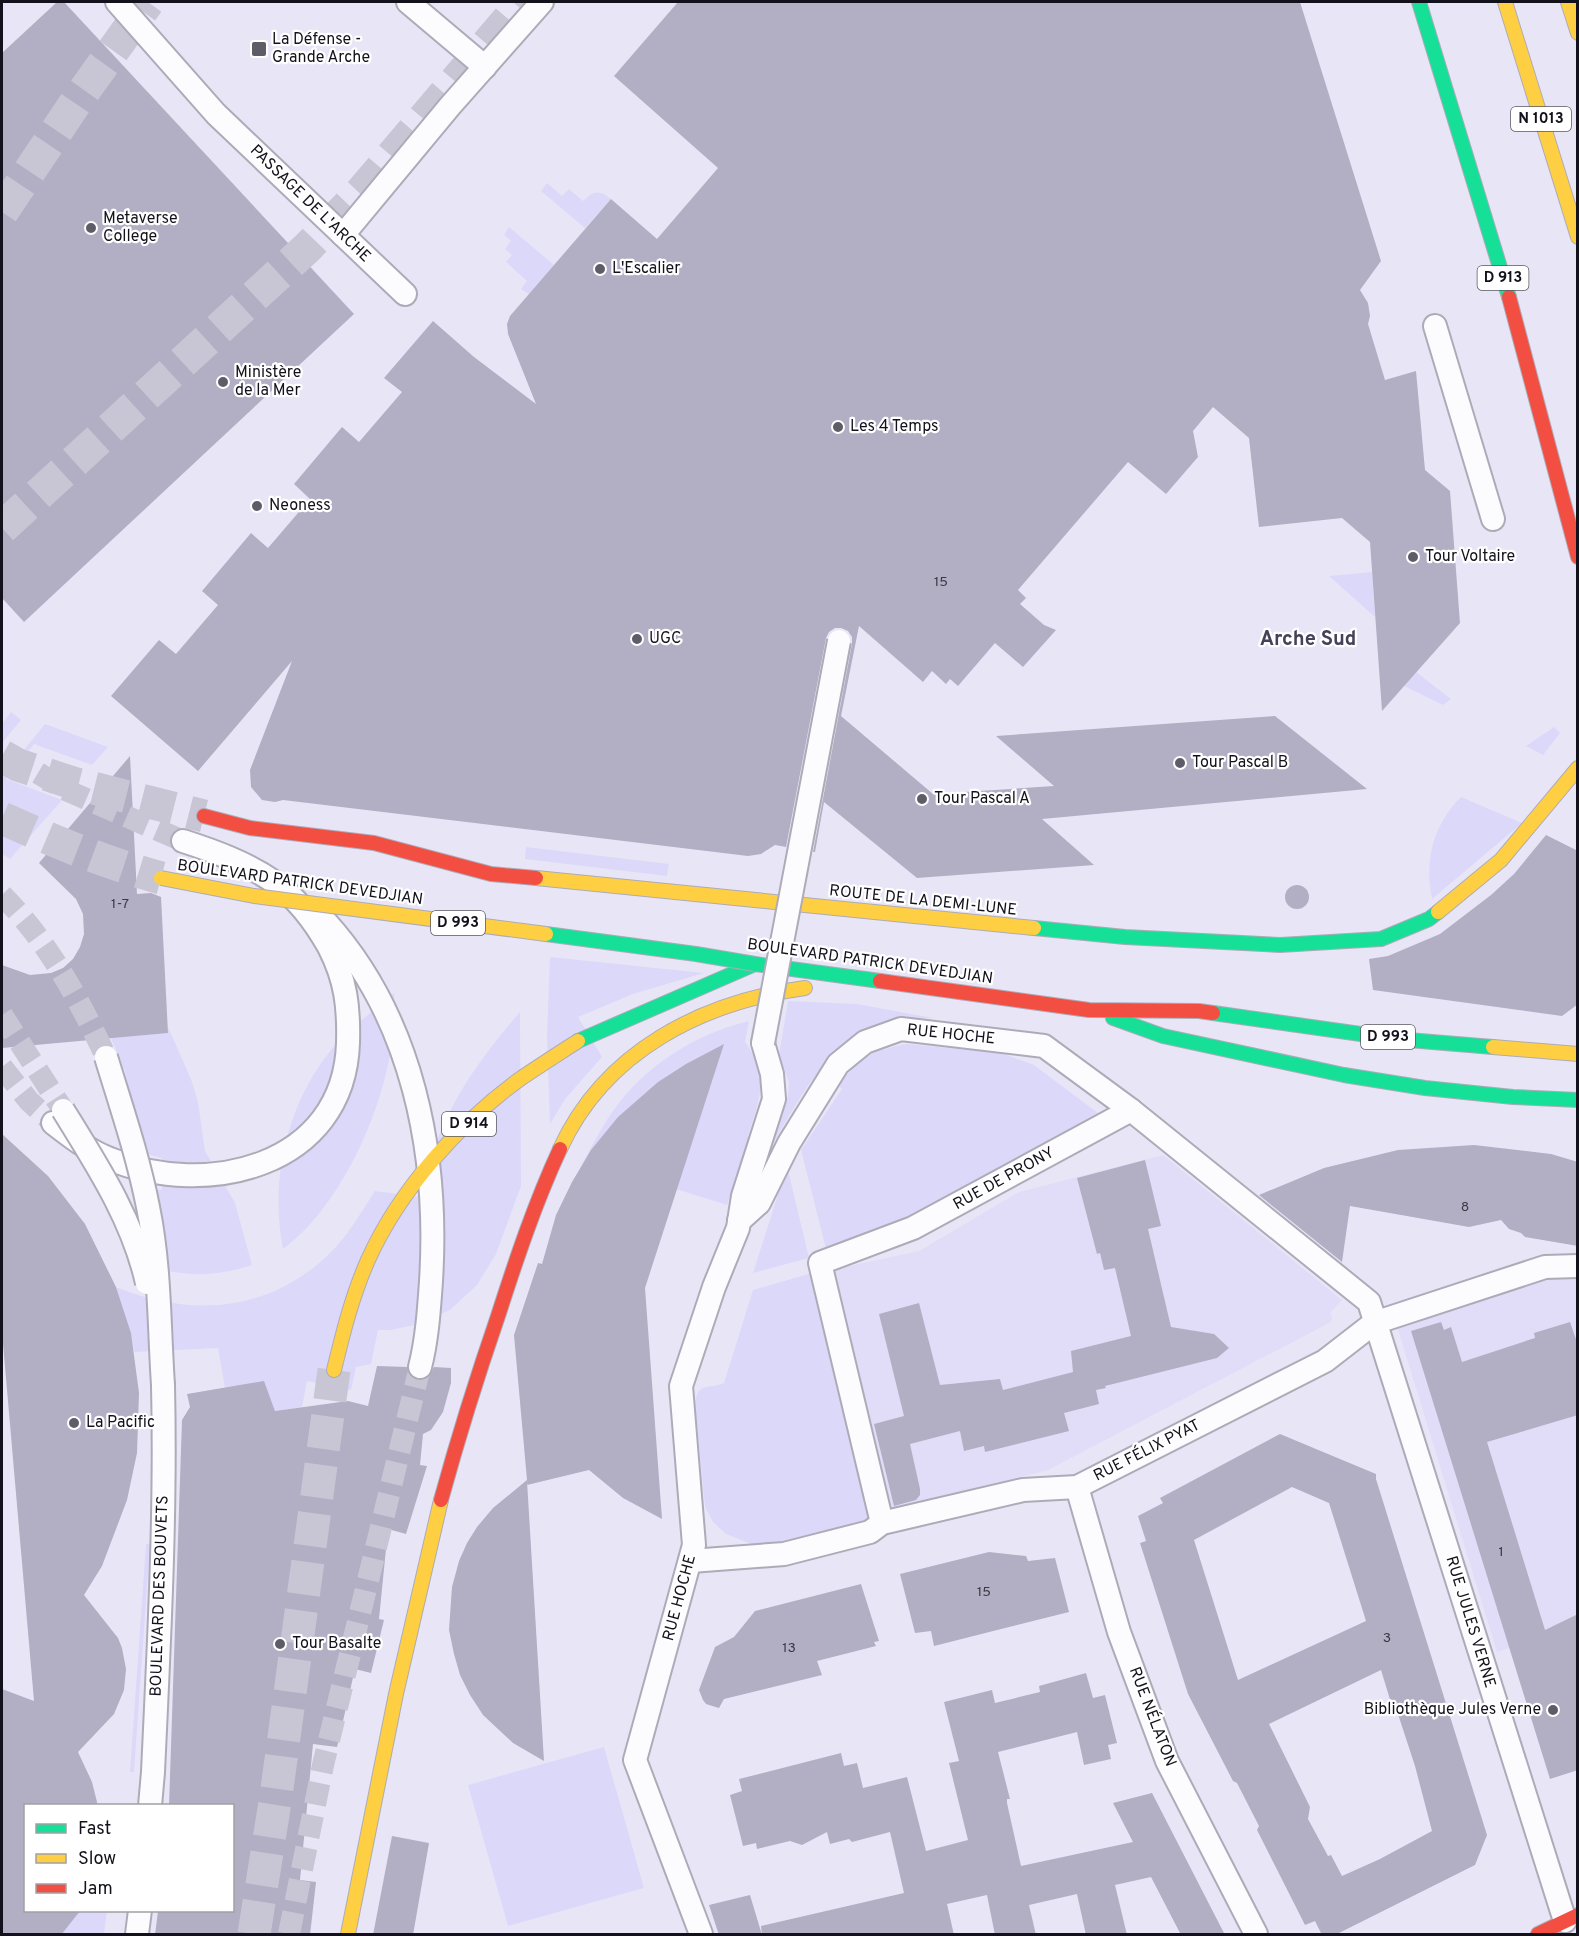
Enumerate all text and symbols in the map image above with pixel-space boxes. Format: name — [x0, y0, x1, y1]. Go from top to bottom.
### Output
place label: La Défense - Grande Arche — [272, 30, 370, 68]
marker: La Défense - Grande Arche — [250, 40, 268, 58]
road number: N 1013 — [1511, 107, 1571, 131]
street label: PASSAGE DE L'ARCHE — [245, 141, 375, 267]
place label: Metaverse College — [103, 209, 178, 247]
marker: Metaverse College — [84, 221, 98, 235]
place label: L'Escalier — [612, 259, 681, 279]
marker: L'Escalier — [593, 262, 607, 276]
road number: D 913 — [1478, 266, 1528, 290]
place label: Ministère de la Mer — [235, 363, 301, 401]
marker: Ministère de la Mer — [216, 375, 230, 389]
place label: Les 4 Temps — [850, 417, 939, 437]
marker: Les 4 Temps — [831, 420, 845, 434]
place label: Neoness — [269, 496, 331, 516]
marker: Neoness — [250, 499, 264, 513]
place label: Tour Voltaire — [1425, 547, 1515, 567]
marker: Tour Voltaire — [1406, 550, 1420, 564]
house number: 15 — [934, 574, 948, 591]
district label: Arche Sud — [1260, 627, 1356, 653]
place label: UGC — [649, 629, 681, 649]
marker: UGC — [630, 632, 644, 646]
place label: Tour Pascal B — [1192, 753, 1288, 773]
marker: Tour Pascal B — [1173, 756, 1187, 770]
place label: Tour Pascal A — [934, 789, 1030, 809]
marker: Tour Pascal A — [915, 792, 929, 806]
street label: BOULEVARD PATRICK DEVEDJIAN — [176, 856, 424, 910]
street label: ROUTE DE LA DEMI-LUNE — [828, 881, 1018, 921]
house number: 1-7 — [111, 896, 129, 913]
road number: D 993 — [431, 911, 485, 935]
street label: BOULEVARD PATRICK DEVEDJIAN — [746, 935, 994, 989]
street label: RUE HOCHE — [906, 1020, 996, 1050]
road number: D 993 — [1361, 1025, 1415, 1049]
road number: D 914 — [442, 1112, 496, 1136]
street label: RUE DE PRONY — [950, 1143, 1058, 1215]
house number: 8 — [1461, 1199, 1469, 1216]
place label: La Pacific — [86, 1413, 155, 1433]
street label: RUE FÉLIX PYAT — [1089, 1414, 1204, 1486]
marker: La Pacific — [67, 1416, 81, 1430]
street label: BOULEVARD DES BOUVETS — [146, 1495, 174, 1697]
house number: 1 — [1498, 1544, 1504, 1561]
street label: RUE HOCHE — [659, 1553, 701, 1643]
street label: RUE JULES VERNE — [1440, 1554, 1500, 1690]
house number: 15 — [977, 1584, 991, 1601]
house number: 3 — [1383, 1630, 1391, 1647]
place label: Tour Basalte — [292, 1634, 381, 1654]
marker: Tour Basalte — [273, 1637, 287, 1651]
house number: 13 — [782, 1640, 796, 1657]
street label: RUE NÉLATON — [1124, 1664, 1182, 1770]
place label: Bibliothèque Jules Verne — [1364, 1700, 1541, 1720]
marker: Bibliothèque Jules Verne — [1546, 1703, 1560, 1717]
legend — [24, 1804, 234, 1912]
text: Fast — [78, 1818, 111, 1841]
text: Slow — [78, 1848, 116, 1871]
text: Jam — [78, 1878, 113, 1901]

